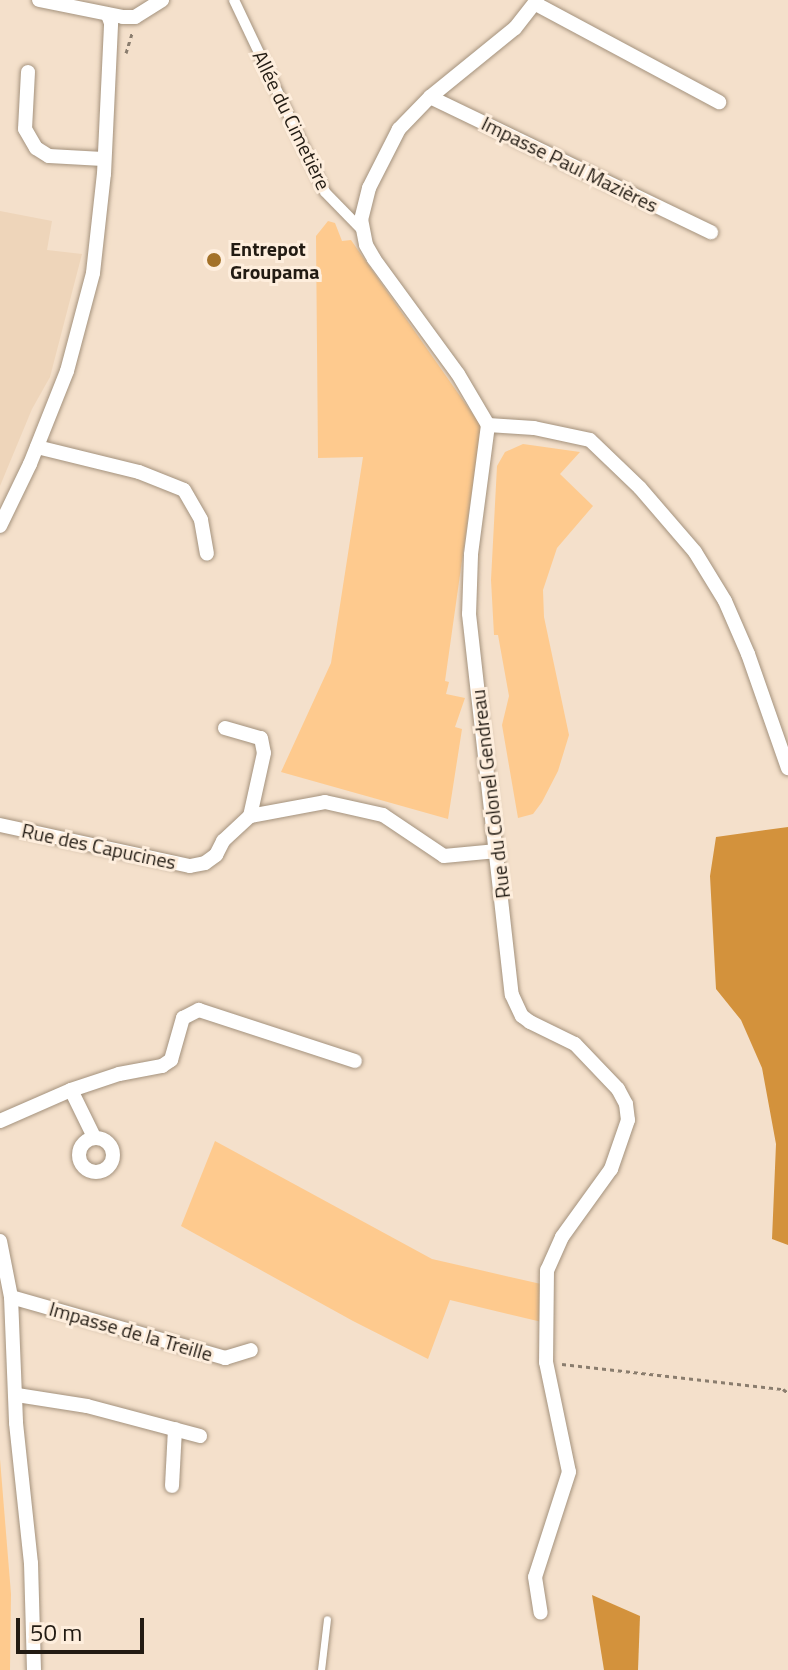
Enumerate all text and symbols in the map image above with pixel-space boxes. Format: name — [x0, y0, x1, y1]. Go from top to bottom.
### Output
street label: Allée du Cimetière — [248, 47, 336, 193]
street label: Impasse Paul Mazières — [478, 111, 662, 217]
place label: Entrepot Groupama — [230, 236, 319, 283]
marker: Entrepot Groupama — [205, 251, 223, 269]
street label: Rue du Colonel Gendreau — [465, 688, 515, 900]
street label: Rue des Capucines — [20, 818, 178, 874]
street label: Impasse de la Treille — [47, 1296, 215, 1366]
scale bar — [20, 1602, 148, 1652]
text: 50 m — [30, 1614, 82, 1650]

